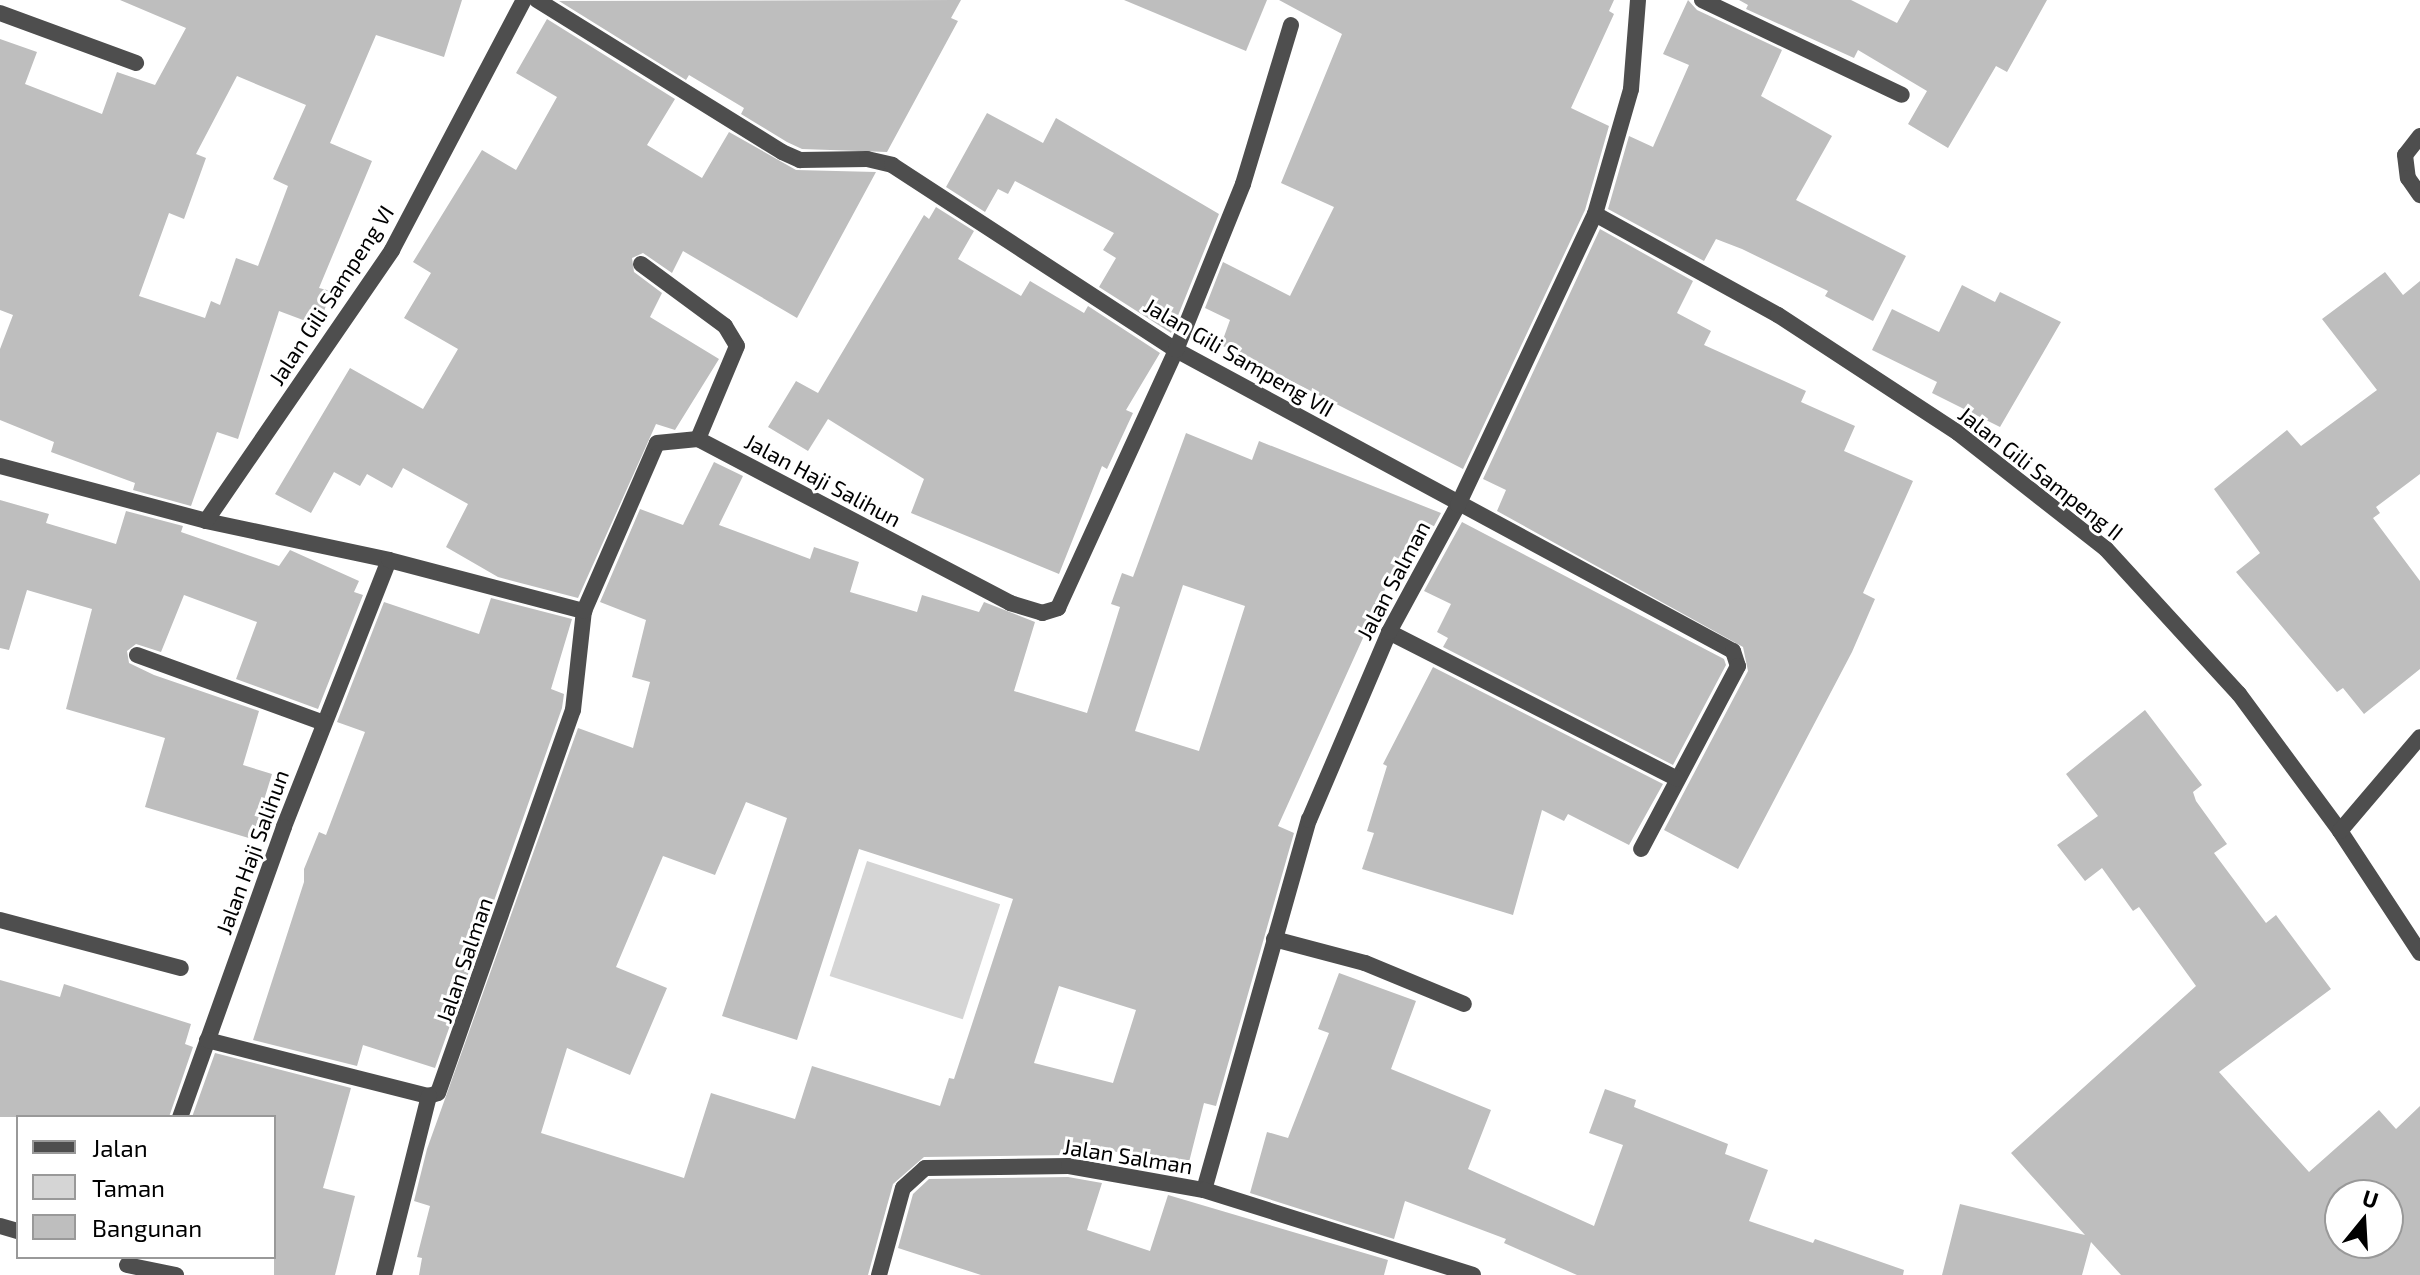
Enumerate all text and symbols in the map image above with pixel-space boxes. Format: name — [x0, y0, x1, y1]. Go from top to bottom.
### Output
street label: Jalan Gili Sampeng VI — [263, 200, 399, 390]
street label: Jalan Gili Sampeng VII — [1139, 292, 1339, 422]
street label: Jalan Gili Sampeng II — [1953, 400, 2129, 546]
street label: Jalan Haji Salihun — [740, 428, 906, 532]
street label: Jalan Salman — [1351, 516, 1435, 644]
street label: Jalan Haji Salihun — [210, 766, 294, 938]
street label: Jalan Salman — [430, 894, 498, 1026]
legend — [16, 1115, 276, 1259]
text: Jalan — [92, 1133, 148, 1162]
street label: Jalan Salman — [1061, 1133, 1195, 1179]
text: Taman — [92, 1173, 165, 1202]
north arrow — [2324, 1179, 2404, 1259]
text: U — [2360, 1183, 2382, 1213]
text: Bangunan — [92, 1213, 202, 1242]

